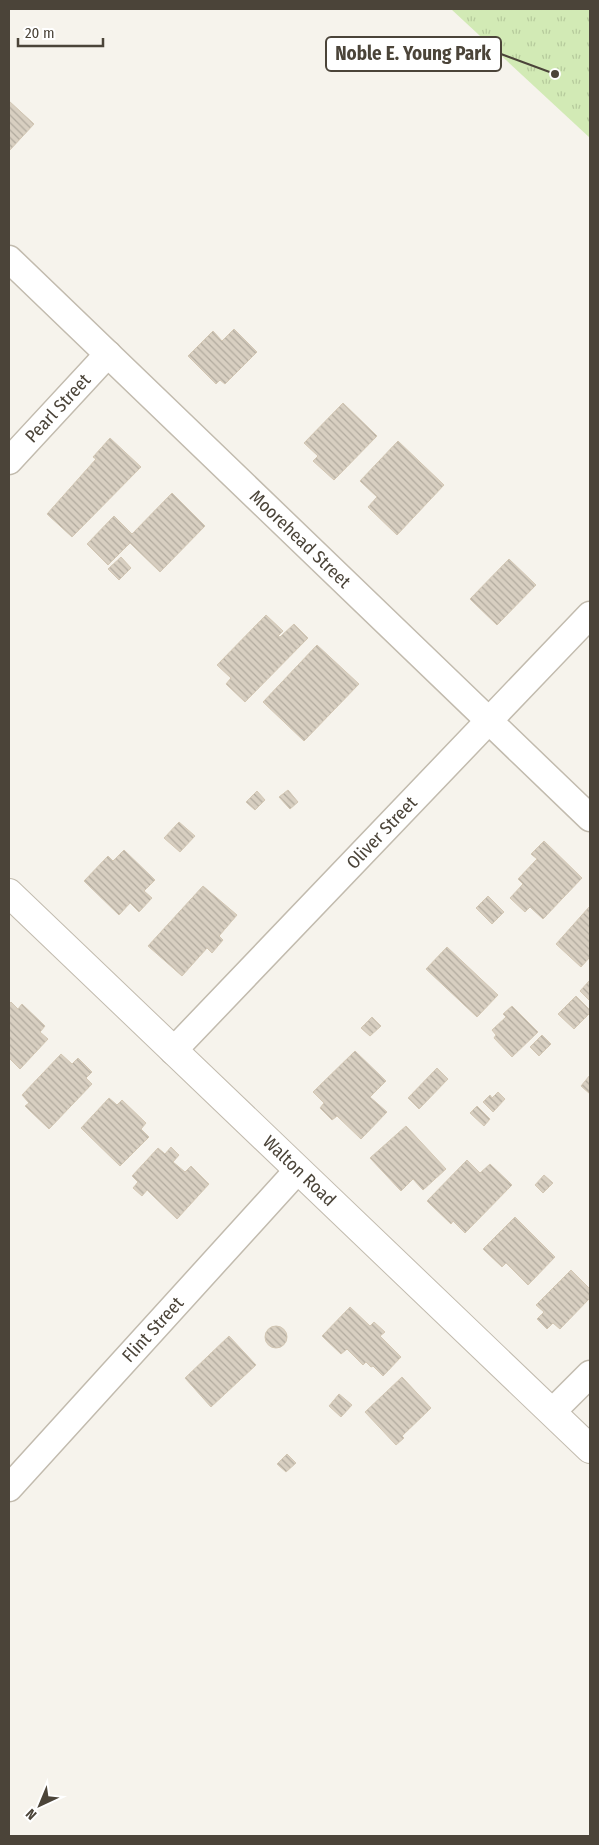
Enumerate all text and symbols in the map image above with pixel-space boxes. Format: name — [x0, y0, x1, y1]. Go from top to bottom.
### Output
scale bar — [18, 15, 102, 47]
text: 20 m — [25, 24, 55, 42]
callout: Noble E. Young Park — [326, 37, 501, 71]
text: Noble E. Young Park — [335, 42, 491, 65]
street label: Pearl Street — [21, 369, 95, 447]
street label: Moorehead Street — [245, 486, 355, 593]
street label: Oliver Street — [342, 792, 422, 874]
street label: Walton Road — [258, 1131, 340, 1211]
street label: Flint Street — [118, 1292, 188, 1367]
north arrow — [15, 1780, 65, 1830]
text: N — [22, 1805, 40, 1823]

